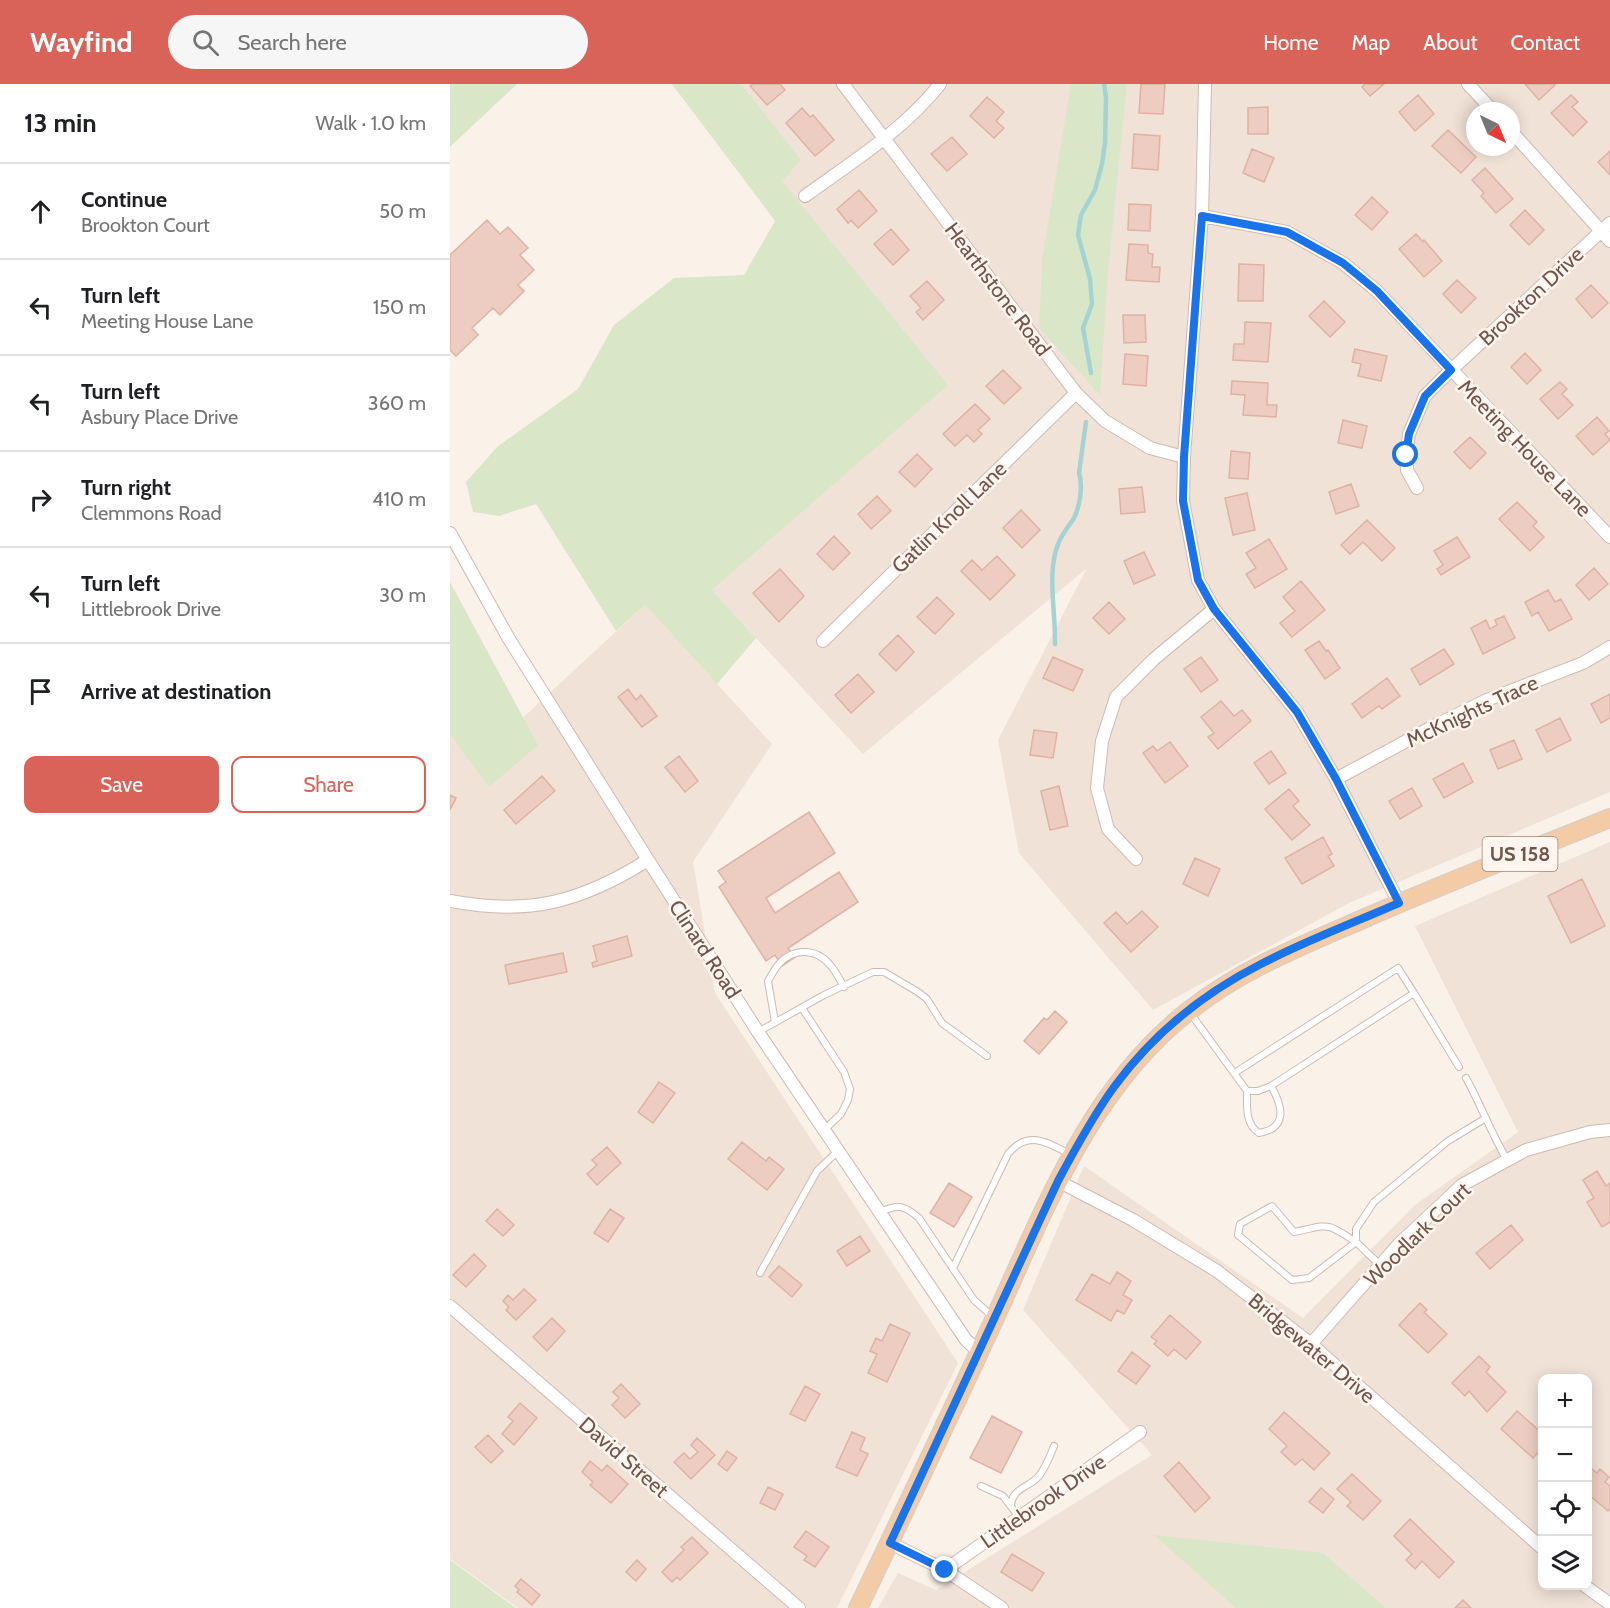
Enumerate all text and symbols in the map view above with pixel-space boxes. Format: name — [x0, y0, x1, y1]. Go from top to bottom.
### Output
search box — [168, 15, 588, 69]
text: Wayfind — [30, 25, 132, 59]
icon: search — [189, 26, 222, 59]
text: Search here — [237, 29, 347, 56]
text: Home — [1263, 30, 1319, 55]
text: Map — [1352, 30, 1390, 55]
text: About — [1423, 30, 1477, 55]
text: Contact — [1510, 30, 1580, 55]
north arrow — [1466, 102, 1520, 156]
text: 13 min — [24, 107, 97, 139]
text: Walk · 1.0 km — [316, 111, 426, 135]
text: Continue — [81, 186, 167, 213]
icon: ahead — [24, 195, 57, 228]
text: 50 m — [379, 199, 426, 223]
text: Brookton Court — [81, 213, 210, 237]
street label: Hearthstone Road — [940, 217, 1056, 361]
street label: Brookton Drive — [1474, 241, 1588, 351]
text: Turn left — [81, 282, 160, 309]
icon: left — [24, 291, 57, 324]
text: 150 m — [373, 295, 426, 319]
text: Meeting House Lane — [81, 309, 253, 333]
street label: Meeting House Lane — [1453, 374, 1597, 522]
text: Turn left — [81, 378, 160, 405]
icon: left — [24, 387, 57, 420]
text: 360 m — [368, 391, 426, 415]
text: Asbury Place Drive — [81, 405, 238, 429]
route start — [1392, 441, 1418, 467]
street label: Gatlin Knoll Lane — [886, 456, 1012, 578]
text: Turn right — [81, 474, 171, 501]
icon: right — [24, 483, 57, 516]
text: 410 m — [372, 487, 426, 511]
text: Clemmons Road — [81, 501, 222, 525]
text: Turn left — [81, 570, 160, 597]
icon: left — [24, 579, 57, 612]
text: 30 m — [379, 583, 426, 607]
text: Littlebrook Drive — [81, 597, 221, 621]
street label: McKnights Trace — [1402, 669, 1542, 752]
icon: arrive — [24, 675, 57, 708]
text: Arrive at destination — [81, 678, 271, 705]
button: Save — [24, 756, 219, 813]
button: Share — [231, 756, 426, 813]
road number: US 158 — [1482, 837, 1558, 871]
street label: Clinard Road — [664, 895, 746, 1003]
street label: Woodlark Court — [1358, 1177, 1476, 1291]
street label: Bridgewater Drive — [1244, 1288, 1381, 1408]
map controls — [1538, 1374, 1592, 1590]
button: + — [1538, 1374, 1592, 1428]
street label: David Street — [574, 1412, 674, 1502]
button: − — [1538, 1428, 1592, 1482]
street label: Littlebrook Drive — [976, 1448, 1111, 1553]
button: locate — [1538, 1482, 1592, 1536]
button: layers — [1538, 1536, 1592, 1590]
route end — [931, 1556, 957, 1582]

